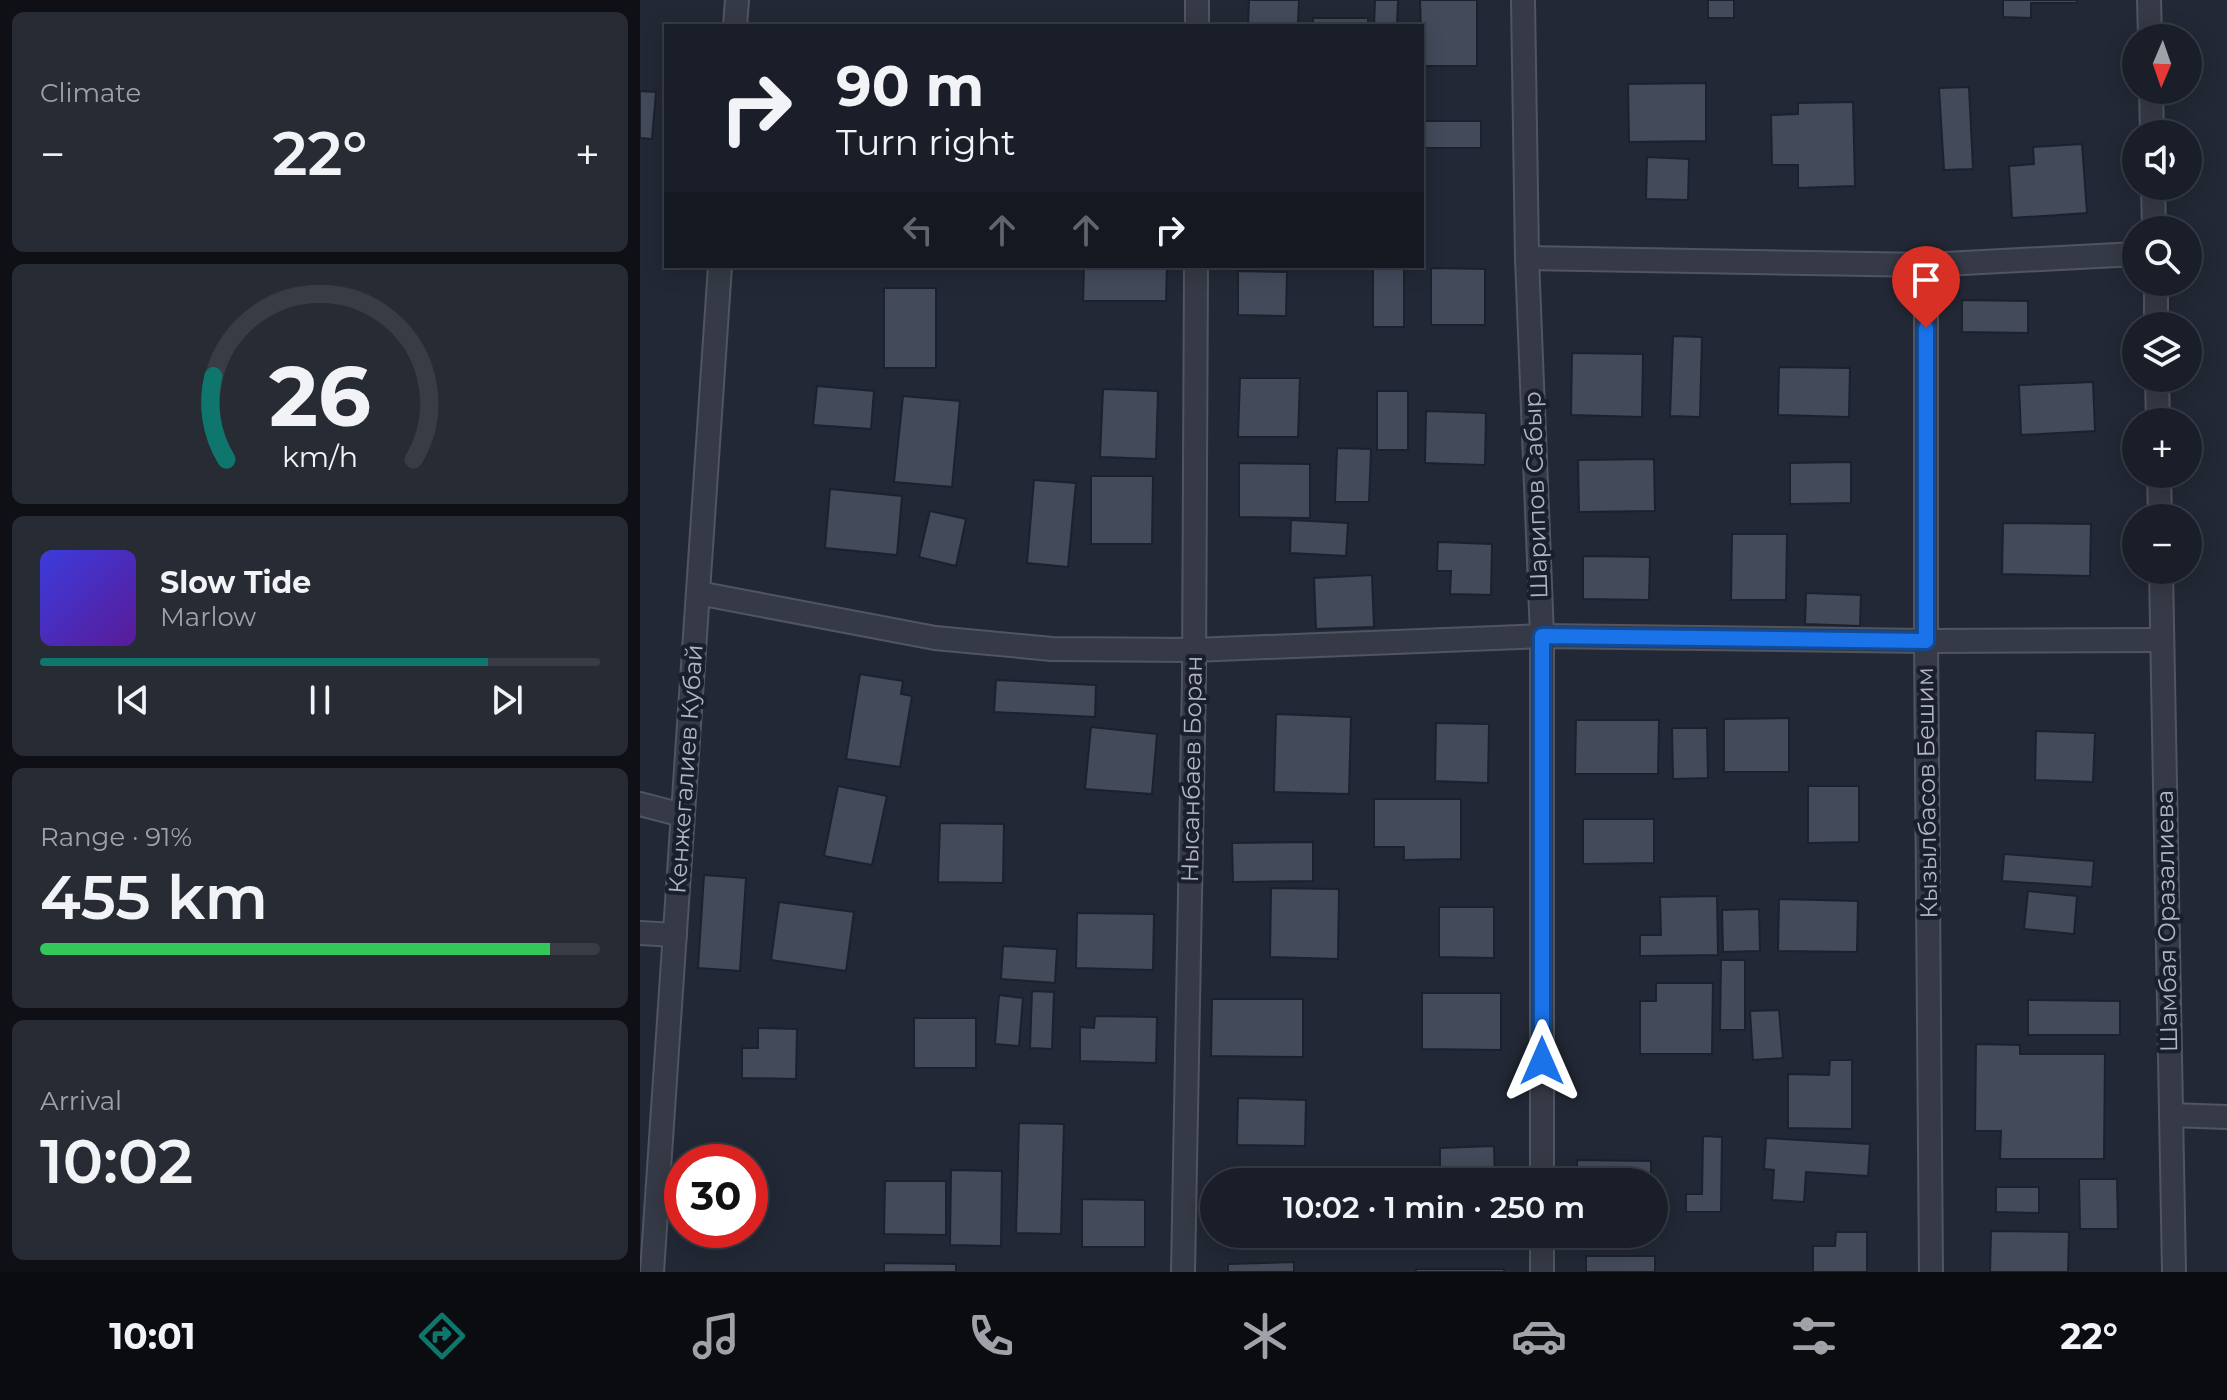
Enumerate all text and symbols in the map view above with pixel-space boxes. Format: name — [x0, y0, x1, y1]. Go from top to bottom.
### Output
north arrow — [2122, 24, 2202, 104]
map controls — [2122, 24, 2202, 584]
text: 90 m — [836, 52, 984, 120]
icon: right — [704, 56, 808, 160]
text: Climate — [40, 77, 141, 109]
text: 22° — [273, 117, 367, 190]
text: Turn right — [836, 120, 1016, 164]
button: sound — [2122, 120, 2202, 200]
text: − — [40, 127, 65, 181]
text: + — [575, 127, 600, 181]
icon: left — [896, 208, 940, 252]
icon: ahead — [980, 208, 1024, 252]
icon: ahead — [1064, 208, 1108, 252]
icon: right — [1148, 208, 1192, 252]
button: search — [2122, 216, 2202, 296]
pin — [1892, 246, 1960, 328]
icon: arrive — [1904, 258, 1948, 302]
button: layers — [2122, 312, 2202, 392]
text: 26 — [269, 345, 371, 447]
street label: Шарипов Сабыр — [1517, 391, 1554, 599]
button: + — [2122, 408, 2202, 488]
text: km/h — [282, 439, 358, 474]
button: − — [2122, 504, 2202, 584]
text: Slow Tide — [160, 564, 311, 601]
text: Marlow — [160, 601, 256, 633]
street label: Кенжегалиев Кубай — [662, 643, 709, 895]
street label: Нысанбаев Боран — [1175, 655, 1208, 883]
street label: Кызылбасов Бешим — [1910, 667, 1943, 919]
icon: previous — [111, 678, 155, 722]
icon: pause — [298, 678, 342, 722]
icon: next — [485, 678, 529, 722]
street label: Шамбая Оразалиева — [2150, 790, 2183, 1052]
text: Range · 91% — [40, 821, 192, 853]
text: 455 km — [40, 861, 268, 934]
position arrow — [1500, 1019, 1584, 1103]
text: Arrival — [40, 1085, 122, 1117]
text: 10:02 — [40, 1125, 193, 1198]
speed limit sign: 30 — [664, 1144, 768, 1248]
text: 10:02 · 1 min · 250 m — [1283, 1189, 1585, 1226]
icon: directions — [414, 1308, 470, 1364]
icon: music — [688, 1308, 744, 1364]
icon: phone — [963, 1308, 1019, 1364]
icon: climate — [1237, 1308, 1293, 1364]
icon: car — [1511, 1308, 1567, 1364]
icon: filters — [1786, 1308, 1842, 1364]
text: 10:01 — [109, 1314, 196, 1358]
text: 22° — [2060, 1314, 2118, 1358]

